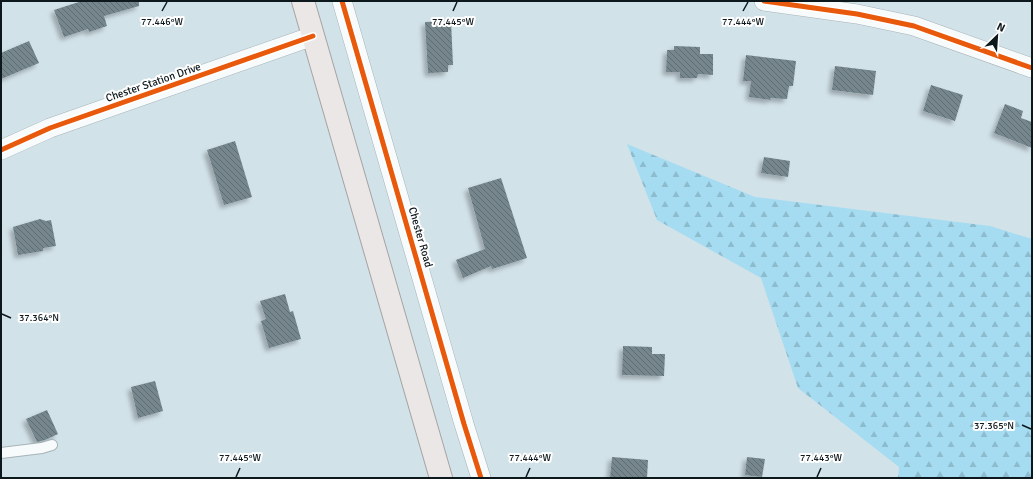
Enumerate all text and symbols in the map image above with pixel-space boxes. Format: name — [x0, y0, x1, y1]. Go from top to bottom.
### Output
text: 77.446°W — [141, 16, 183, 28]
text: 77.445°W — [432, 16, 474, 28]
text: 77.444°W — [722, 16, 764, 28]
north arrow — [977, 16, 1017, 56]
text: N — [995, 20, 1007, 35]
street label: Chester Station Drive — [104, 60, 202, 105]
street label: Chester Road — [406, 205, 435, 269]
text: 37.364°N — [19, 312, 59, 324]
text: 37.365°N — [974, 420, 1014, 432]
text: 77.445°W — [219, 452, 261, 464]
text: 77.444°W — [509, 452, 551, 464]
text: 77.443°W — [800, 452, 842, 464]

